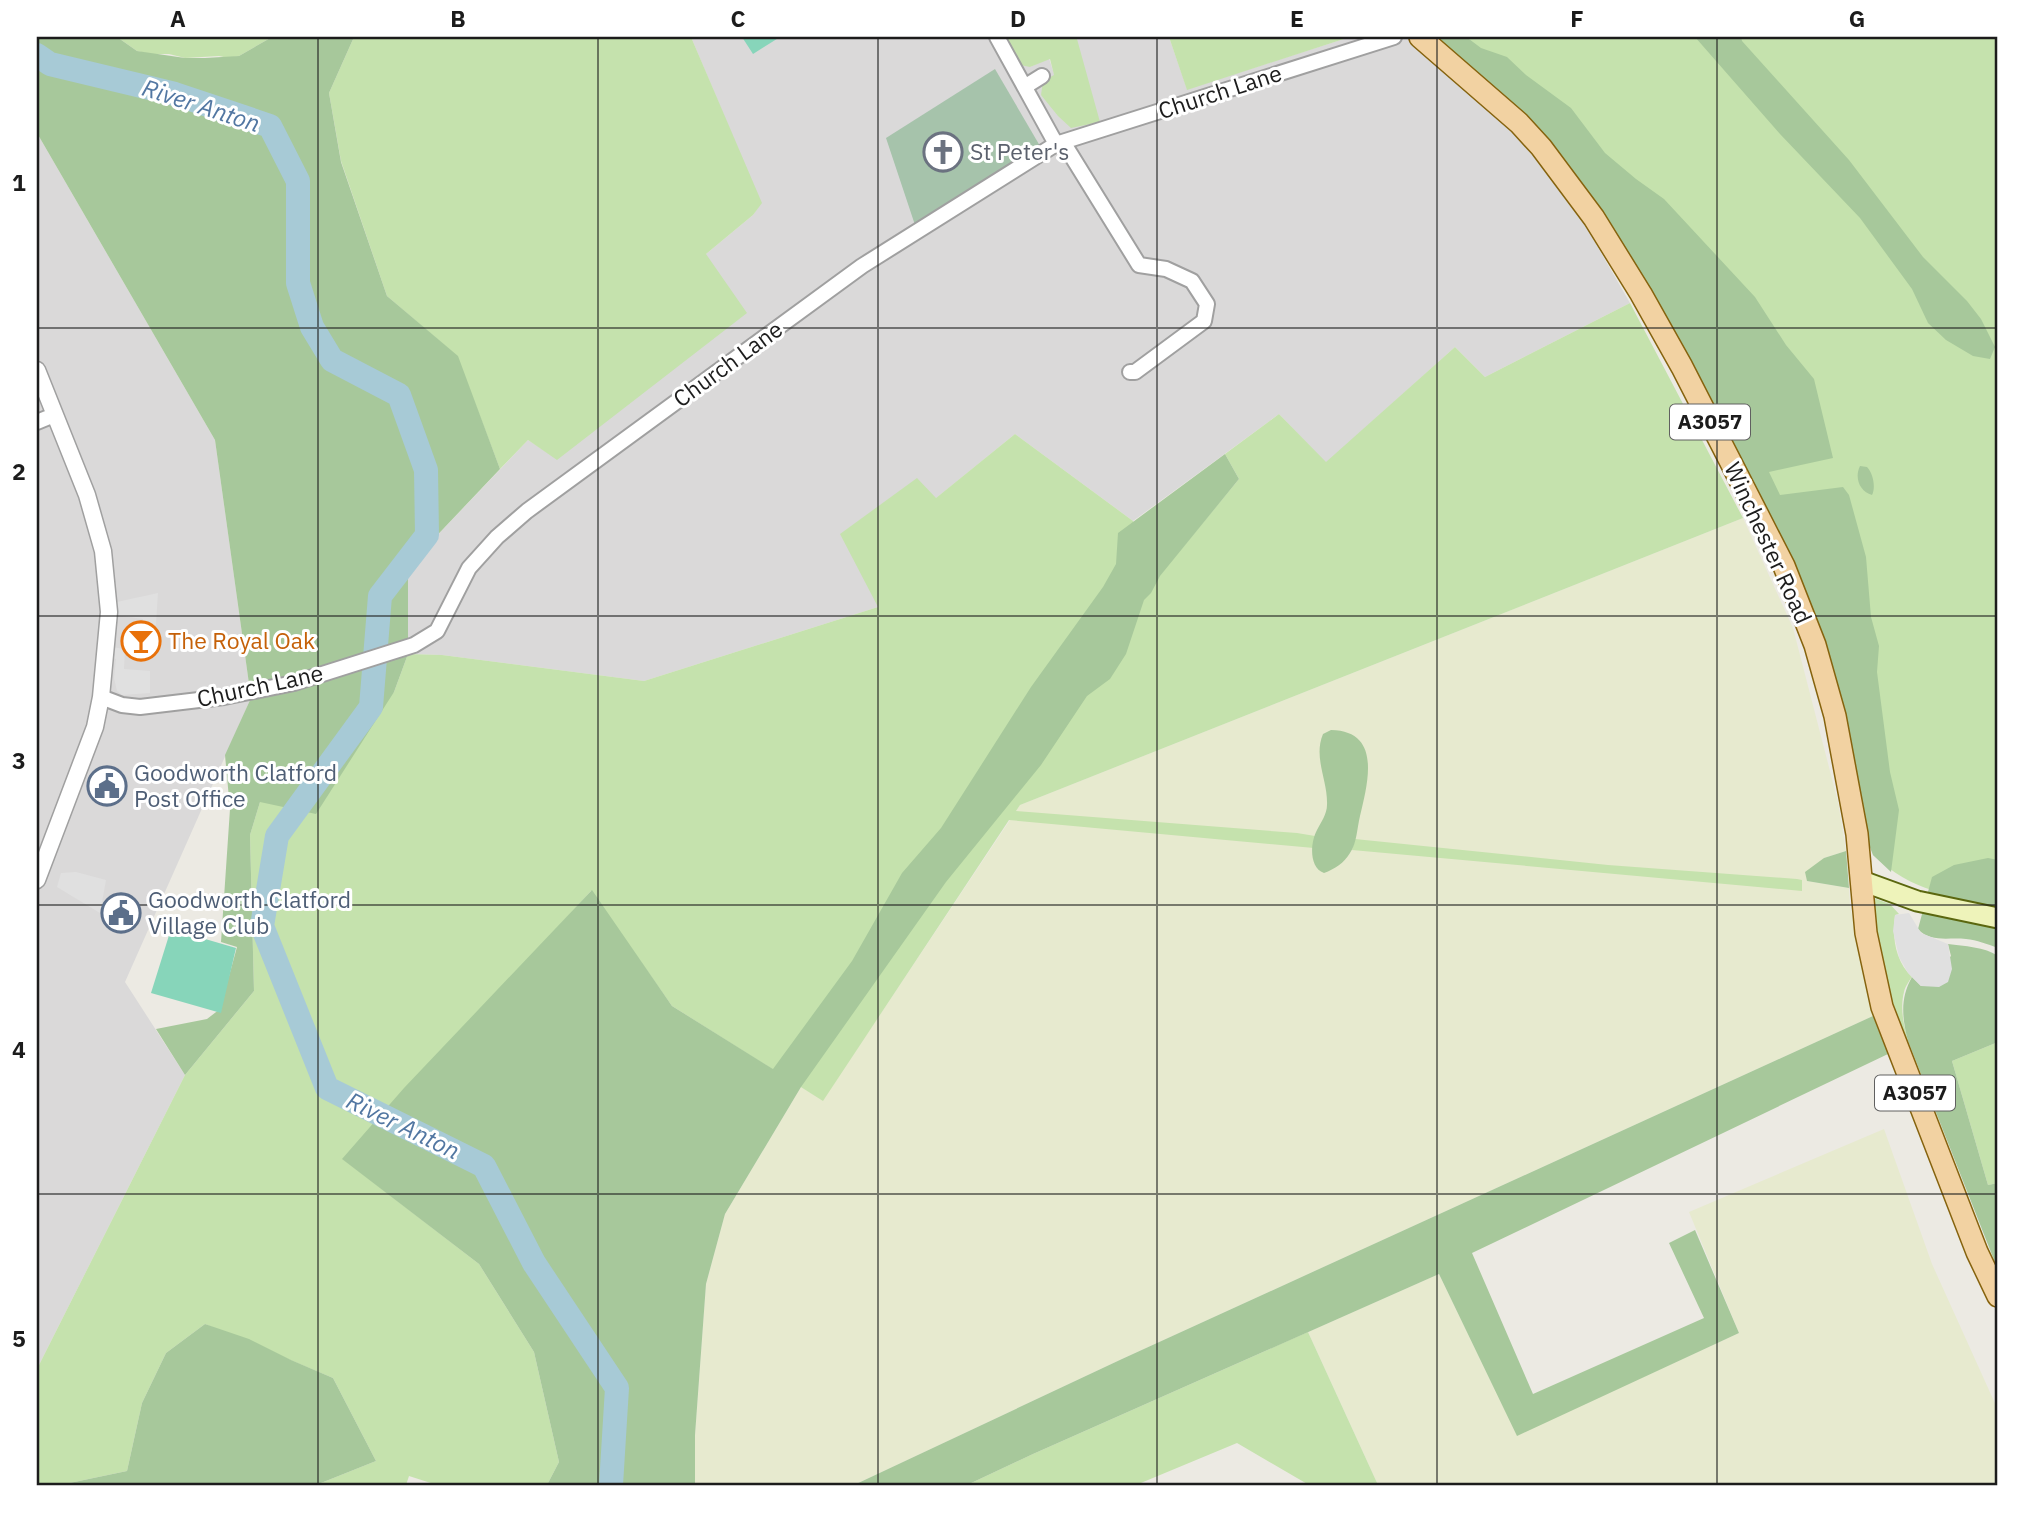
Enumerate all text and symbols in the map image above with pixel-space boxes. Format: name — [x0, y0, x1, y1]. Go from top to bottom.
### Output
text: A — [170, 3, 186, 33]
text: B — [450, 3, 466, 33]
text: C — [731, 3, 746, 33]
text: D — [1010, 3, 1026, 33]
text: E — [1290, 3, 1304, 33]
text: F — [1570, 3, 1584, 33]
text: G — [1849, 3, 1865, 33]
street label: Church Lane — [1154, 57, 1285, 125]
water label: River Anton — [138, 71, 264, 139]
church icon: St Peter's — [922, 131, 964, 173]
place label: St Peter's — [970, 136, 1069, 166]
text: 1 — [12, 167, 26, 197]
street label: Church Lane — [667, 313, 788, 413]
road number: A3057 — [1670, 404, 1750, 440]
text: 2 — [12, 456, 26, 486]
street label: Winchester Road — [1718, 457, 1819, 628]
bar icon: The Royal Oak — [120, 620, 162, 662]
place label: The Royal Oak — [168, 625, 315, 655]
street label: Church Lane — [194, 657, 326, 713]
text: 3 — [12, 745, 26, 775]
place label: Goodworth Clatford Post Office — [134, 757, 337, 813]
public building icon: Goodworth Clatford Post Office — [86, 765, 128, 807]
place label: Goodworth Clatford Village Club — [148, 884, 351, 940]
public building icon: Goodworth Clatford Village Club — [100, 892, 142, 934]
text: 4 — [12, 1034, 26, 1064]
road number: A3057 — [1875, 1076, 1955, 1110]
water label: River Anton — [341, 1084, 465, 1166]
text: 5 — [12, 1323, 26, 1353]

